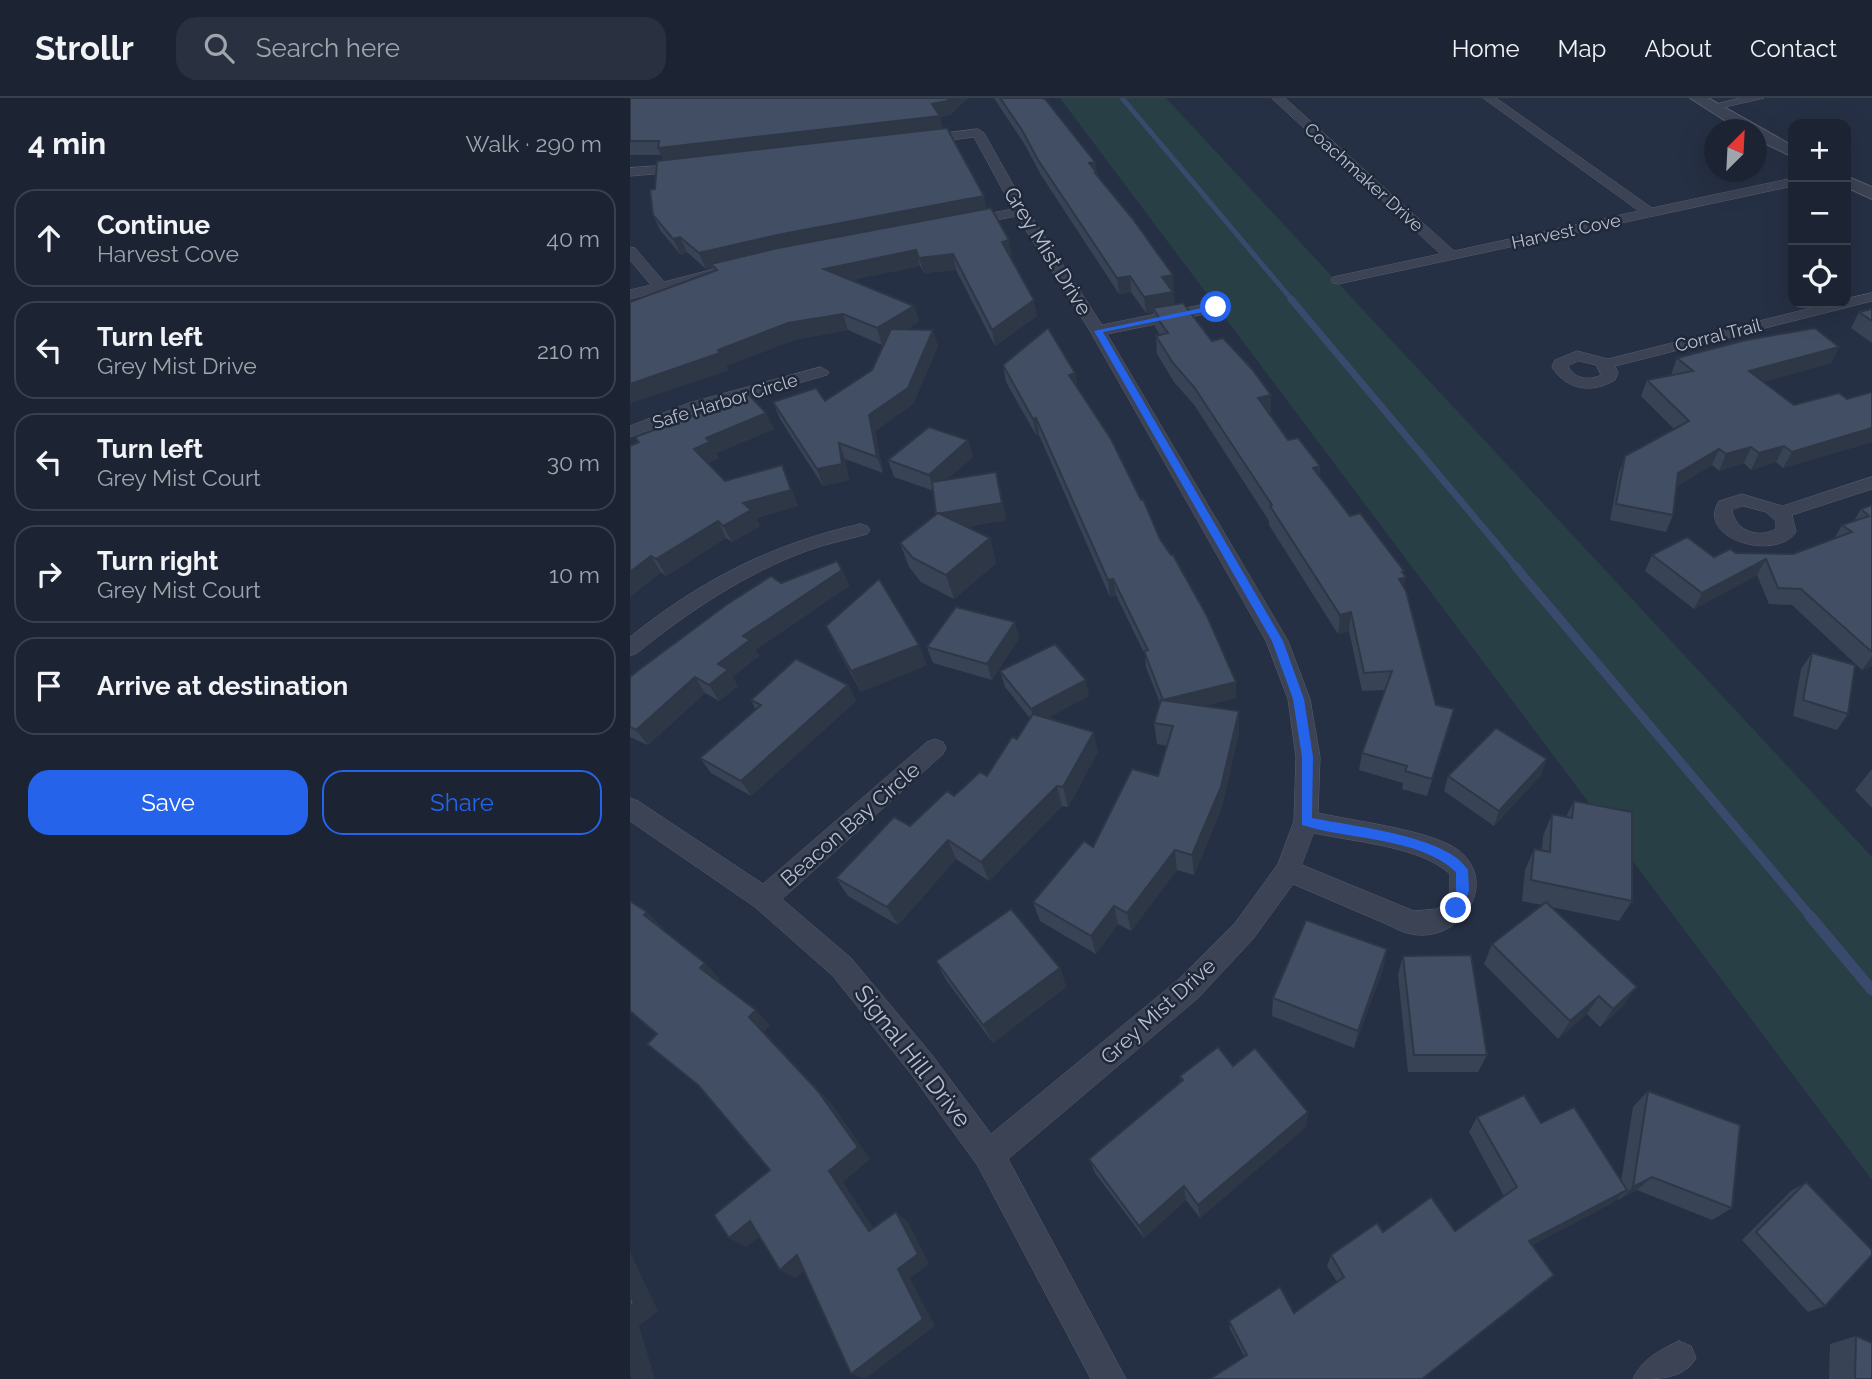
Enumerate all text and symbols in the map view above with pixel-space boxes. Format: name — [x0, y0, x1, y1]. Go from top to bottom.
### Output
search box — [176, 17, 666, 80]
text: Strollr — [35, 29, 134, 68]
icon: search — [200, 29, 238, 67]
text: Search here — [256, 33, 400, 63]
text: Home — [1452, 34, 1520, 63]
text: Map — [1558, 34, 1606, 63]
text: About — [1644, 34, 1712, 63]
text: Contact — [1750, 34, 1837, 63]
street label: Coachmaker Drive — [1300, 118, 1428, 236]
north arrow — [1704, 119, 1767, 182]
map controls — [1788, 119, 1851, 308]
button: + — [1788, 119, 1851, 182]
text: 4 min — [28, 126, 106, 161]
text: Walk · 290 m — [466, 130, 602, 157]
button: − — [1788, 182, 1851, 245]
street label: Grey Mist Drive — [999, 183, 1097, 319]
street label: Harvest Cove — [1510, 209, 1623, 253]
text: Continue — [97, 210, 210, 240]
icon: ahead — [30, 219, 68, 257]
text: 40 m — [546, 225, 600, 252]
text: Harvest Cove — [97, 240, 239, 267]
button: locate — [1788, 245, 1851, 308]
route start — [1200, 291, 1231, 322]
street label: Corral Trail — [1673, 314, 1763, 356]
text: Turn left — [97, 322, 203, 352]
icon: left — [30, 331, 68, 369]
text: 210 m — [537, 337, 600, 364]
text: Grey Mist Drive — [97, 352, 257, 379]
street label: Safe Harbor Circle — [650, 369, 801, 433]
text: Turn left — [97, 434, 203, 464]
icon: left — [30, 443, 68, 481]
text: 30 m — [547, 449, 600, 476]
text: Grey Mist Court — [97, 464, 261, 491]
text: Turn right — [97, 546, 218, 576]
icon: right — [30, 555, 68, 593]
text: 10 m — [549, 561, 600, 588]
text: Grey Mist Court — [97, 576, 261, 603]
icon: arrive — [30, 667, 68, 705]
text: Arrive at destination — [97, 671, 348, 701]
street label: Beacon Bay Circle — [775, 757, 925, 891]
button: Save — [28, 770, 308, 835]
button: Share — [322, 770, 602, 835]
route end — [1440, 892, 1471, 923]
street label: Grey Mist Drive — [1095, 953, 1221, 1069]
street label: Signal Hill Drive — [849, 979, 977, 1133]

